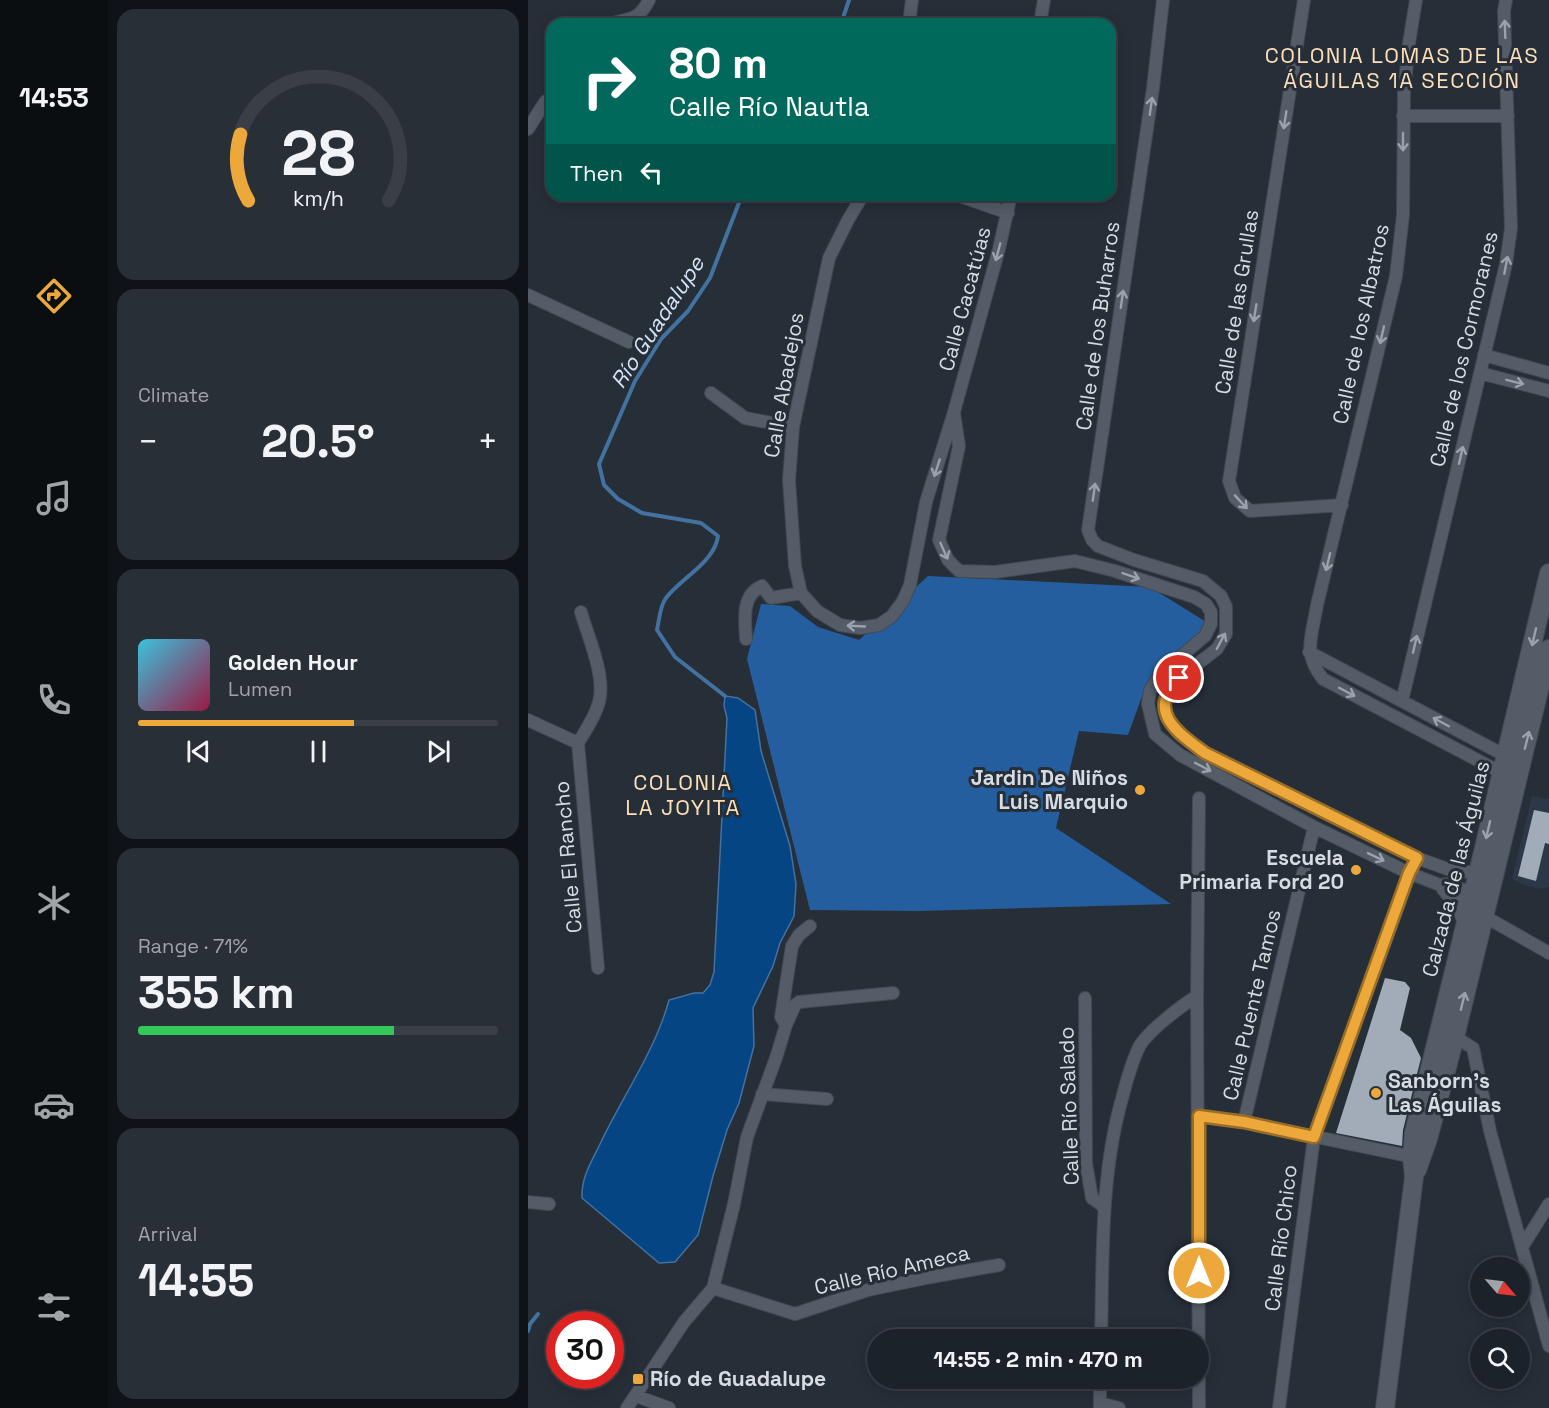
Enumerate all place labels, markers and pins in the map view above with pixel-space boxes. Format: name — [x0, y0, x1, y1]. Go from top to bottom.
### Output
pin — [1153, 652, 1204, 703]
place label: Jardin De Niños Luis Marquio — [971, 764, 1128, 815]
marker: Jardin De Niños Luis Marquio — [1133, 783, 1147, 797]
place label: Escuela Primaria Ford 20 — [1179, 844, 1344, 895]
marker: Escuela Primaria Ford 20 — [1349, 863, 1363, 877]
place label: Sanborn's Las Águilas — [1388, 1067, 1501, 1118]
marker: Sanborn's Las Águilas — [1369, 1086, 1383, 1100]
place label: Río de Guadalupe — [650, 1365, 826, 1392]
marker: Río de Guadalupe — [631, 1372, 645, 1386]

